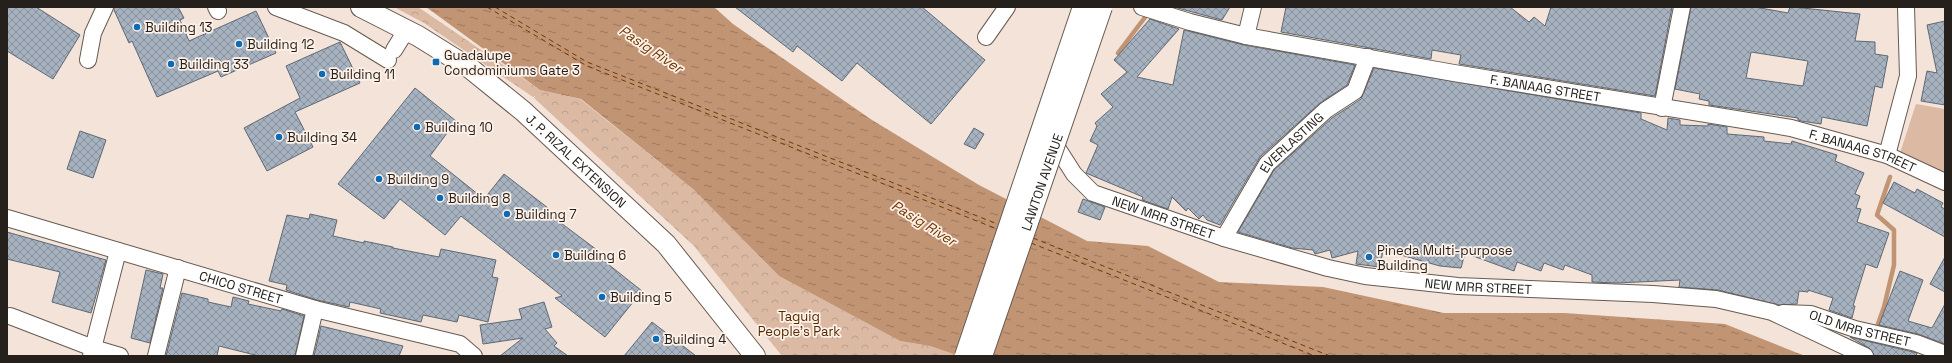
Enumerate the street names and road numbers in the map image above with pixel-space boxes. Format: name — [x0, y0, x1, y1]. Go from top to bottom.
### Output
street label: F. BANAAG STREET — [1489, 71, 1602, 106]
street label: EVERLASTING — [1256, 109, 1327, 176]
street label: J. P. RIZAL EXTENSION — [522, 110, 630, 212]
street label: F. BANAAG STREET — [1807, 126, 1919, 177]
street label: LAWTON AVENUE — [1018, 131, 1067, 233]
street label: NEW MRR STREET — [1110, 192, 1217, 243]
street label: CHICO STREET — [197, 267, 285, 308]
street label: NEW MRR STREET — [1424, 274, 1533, 298]
street label: OLD MRR STREET — [1807, 306, 1912, 351]

